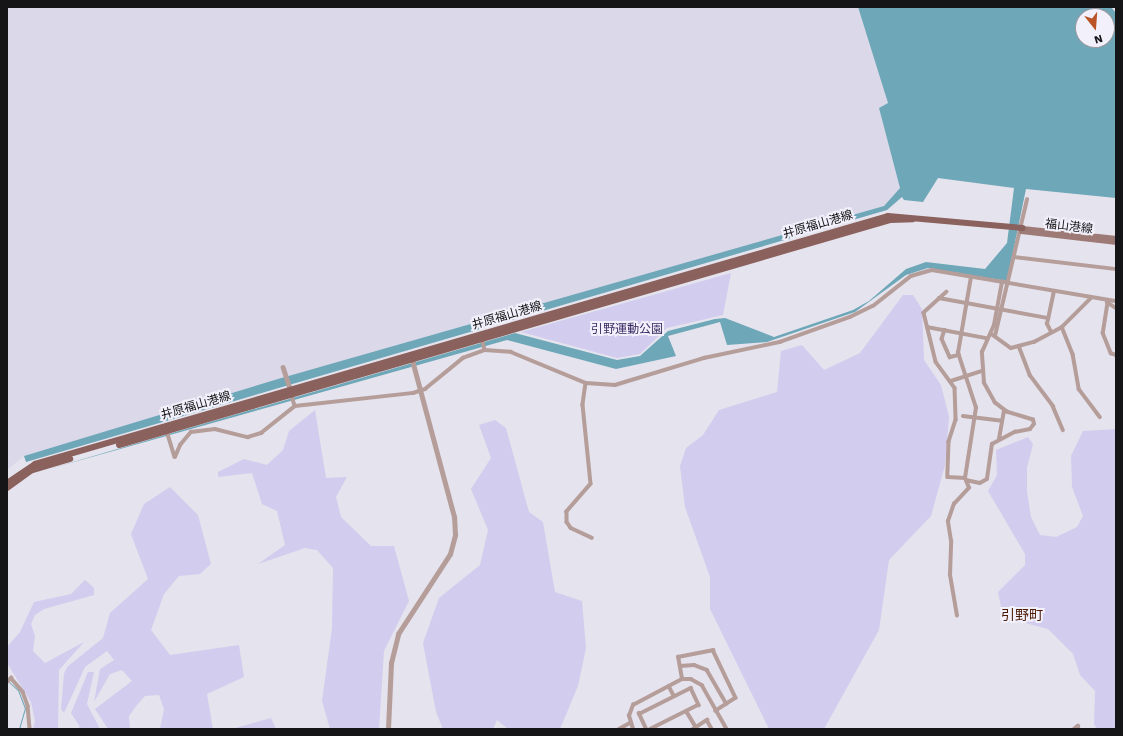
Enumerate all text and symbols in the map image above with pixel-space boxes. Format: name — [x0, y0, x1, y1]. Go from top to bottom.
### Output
north arrow — [1075, 8, 1115, 48]
text: N — [1093, 32, 1104, 46]
street label: 井原福山港線 — [781, 208, 855, 242]
street label: 福山港線 — [1044, 217, 1094, 237]
street label: 井原福山港線 — [470, 299, 544, 333]
park label: 引野運動公園 — [591, 323, 663, 337]
street label: 井原福山港線 — [159, 389, 233, 423]
district label: 引野町 — [1001, 607, 1043, 623]

